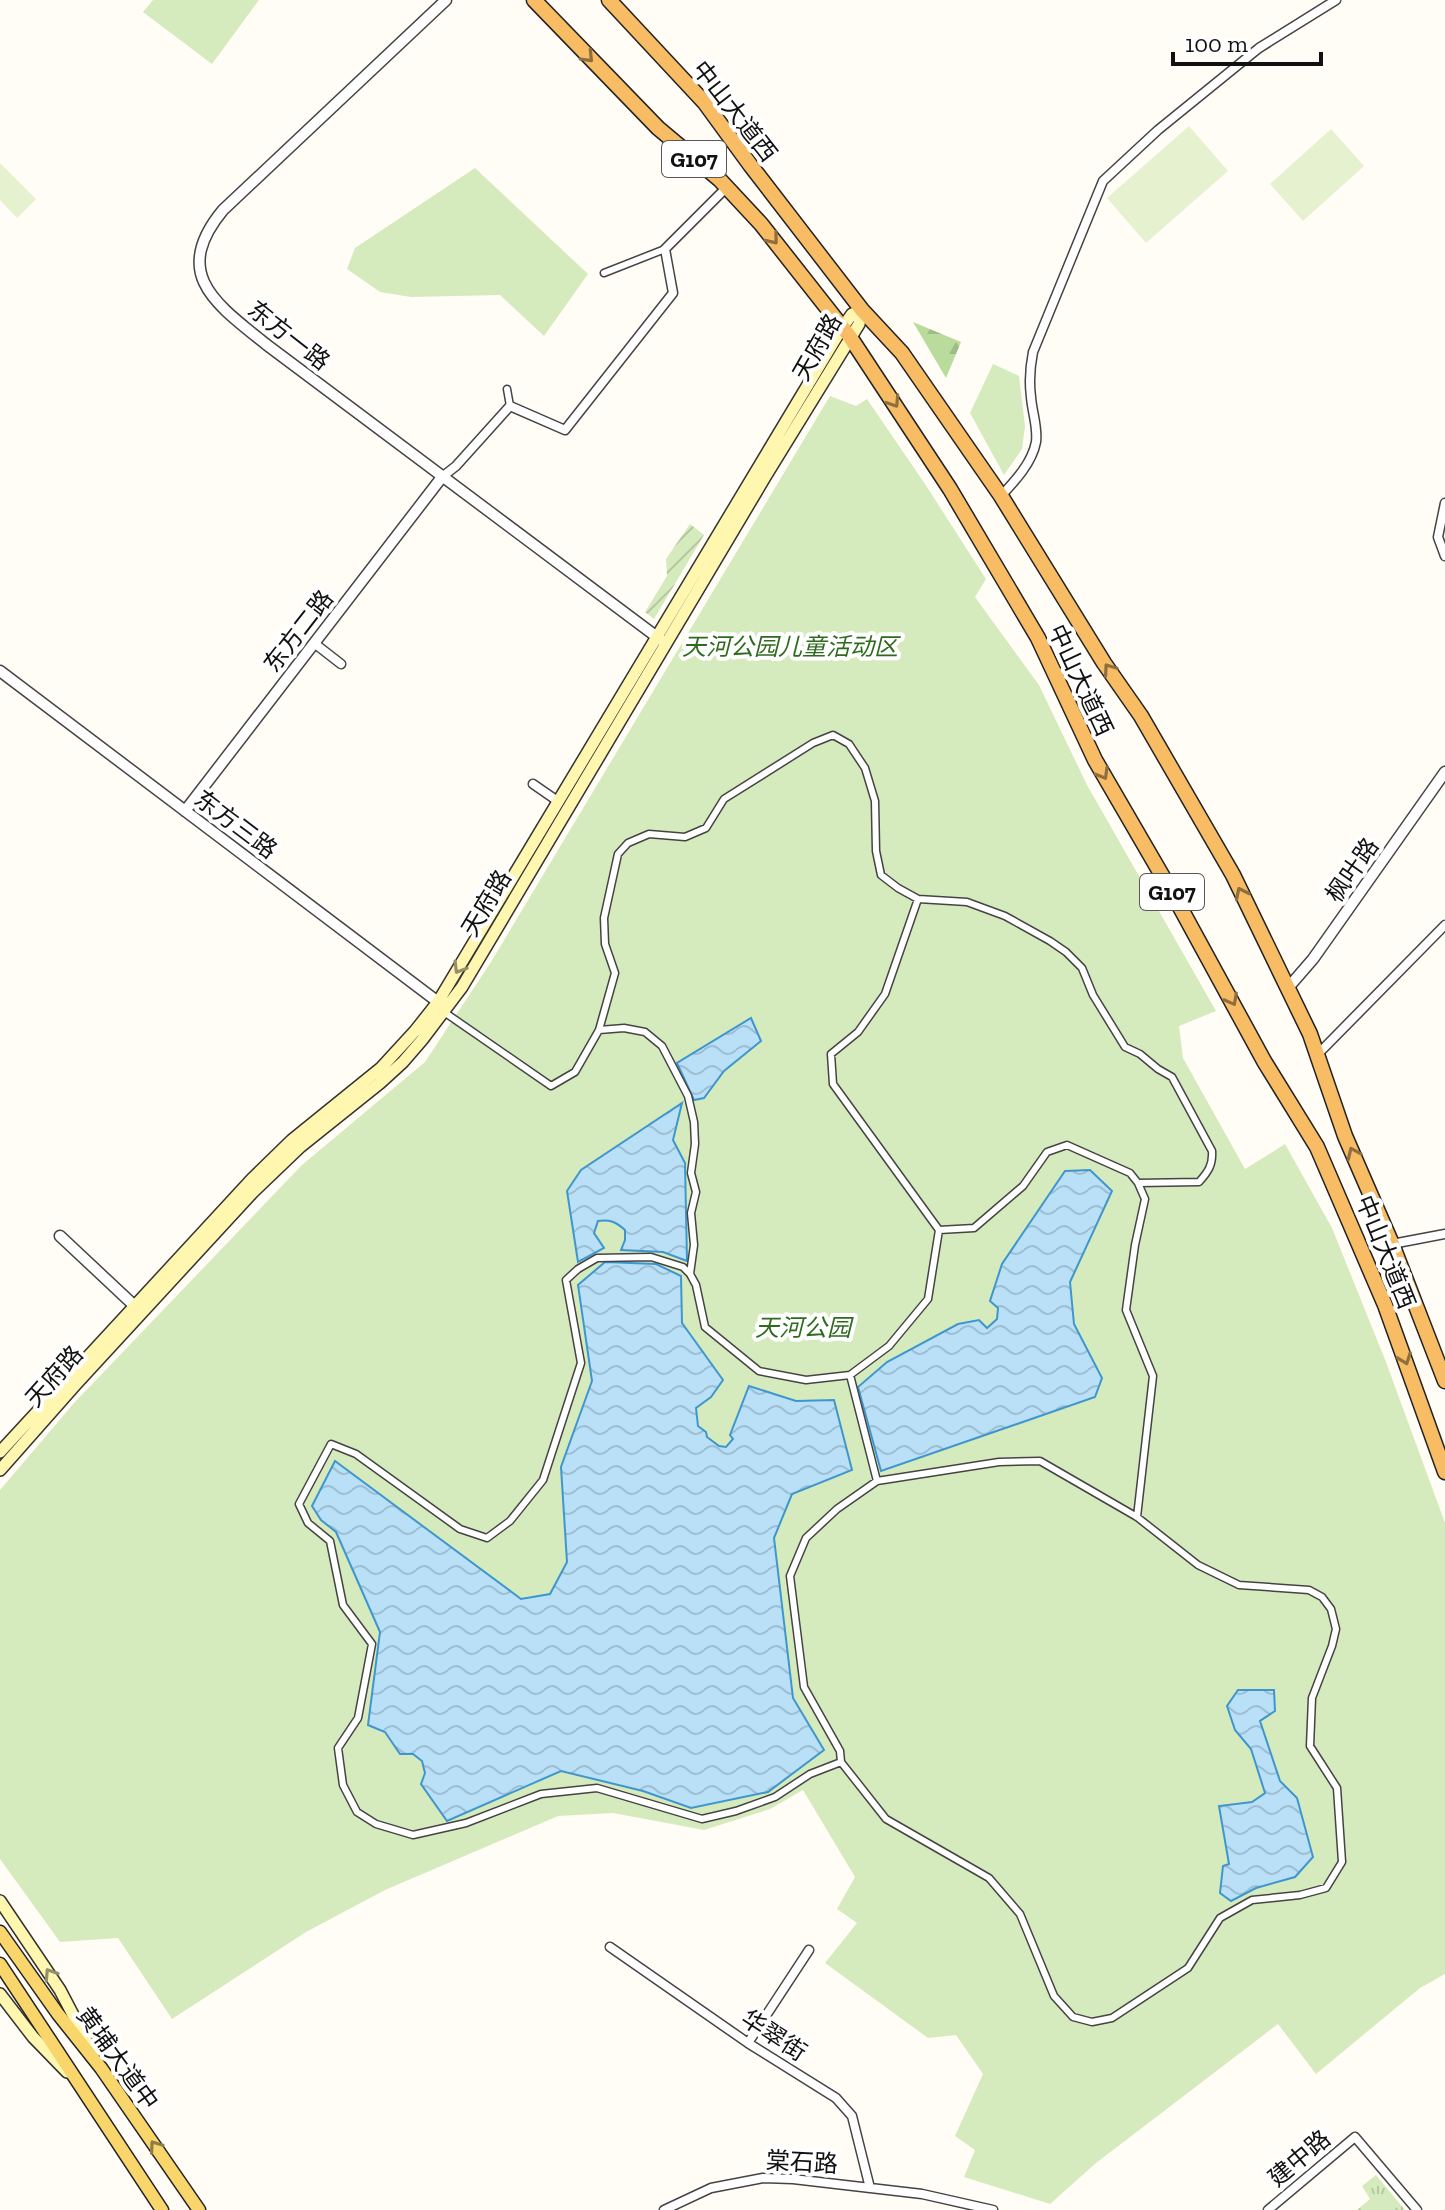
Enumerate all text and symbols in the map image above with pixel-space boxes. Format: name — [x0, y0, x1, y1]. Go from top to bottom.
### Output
scale bar — [1173, 16, 1321, 66]
text: 100 m — [1185, 29, 1248, 58]
one-way arrow — [579, 48, 593, 62]
street label: 中山大道西 — [687, 55, 783, 167]
road number: G107 — [662, 141, 726, 177]
one-way arrow — [763, 230, 778, 244]
street label: 东方一路 — [242, 294, 336, 376]
street label: 天府路 — [786, 309, 848, 385]
one-way arrow — [884, 393, 899, 407]
street label: 东方二路 — [257, 584, 339, 678]
street label: 中山大道西 — [1043, 619, 1119, 741]
park label: 天河公园儿童活动区 — [682, 632, 901, 661]
one-way arrow — [1105, 664, 1119, 678]
one-way arrow — [1093, 765, 1109, 780]
street label: 东方三路 — [189, 784, 283, 864]
street label: 枫叶路 — [1319, 832, 1385, 908]
street label: 天府路 — [455, 865, 517, 941]
road number: G107 — [1140, 874, 1204, 910]
one-way arrow — [1235, 887, 1251, 902]
one-way arrow — [453, 959, 468, 974]
one-way arrow — [1222, 992, 1237, 1006]
one-way arrow — [1346, 1147, 1362, 1161]
street label: 中山大道西 — [1350, 1191, 1422, 1313]
park label: 天河公园 — [755, 1313, 854, 1342]
street label: 天府路 — [19, 1340, 89, 1412]
one-way arrow — [1395, 1351, 1412, 1365]
one-way arrow — [45, 1969, 60, 1983]
street label: 黄埔大道中 — [71, 2001, 165, 2115]
street label: 华翠街 — [736, 2003, 812, 2067]
street label: 建中路 — [1262, 2124, 1336, 2192]
one-way arrow — [150, 2141, 165, 2155]
street label: 棠石路 — [765, 2146, 839, 2178]

